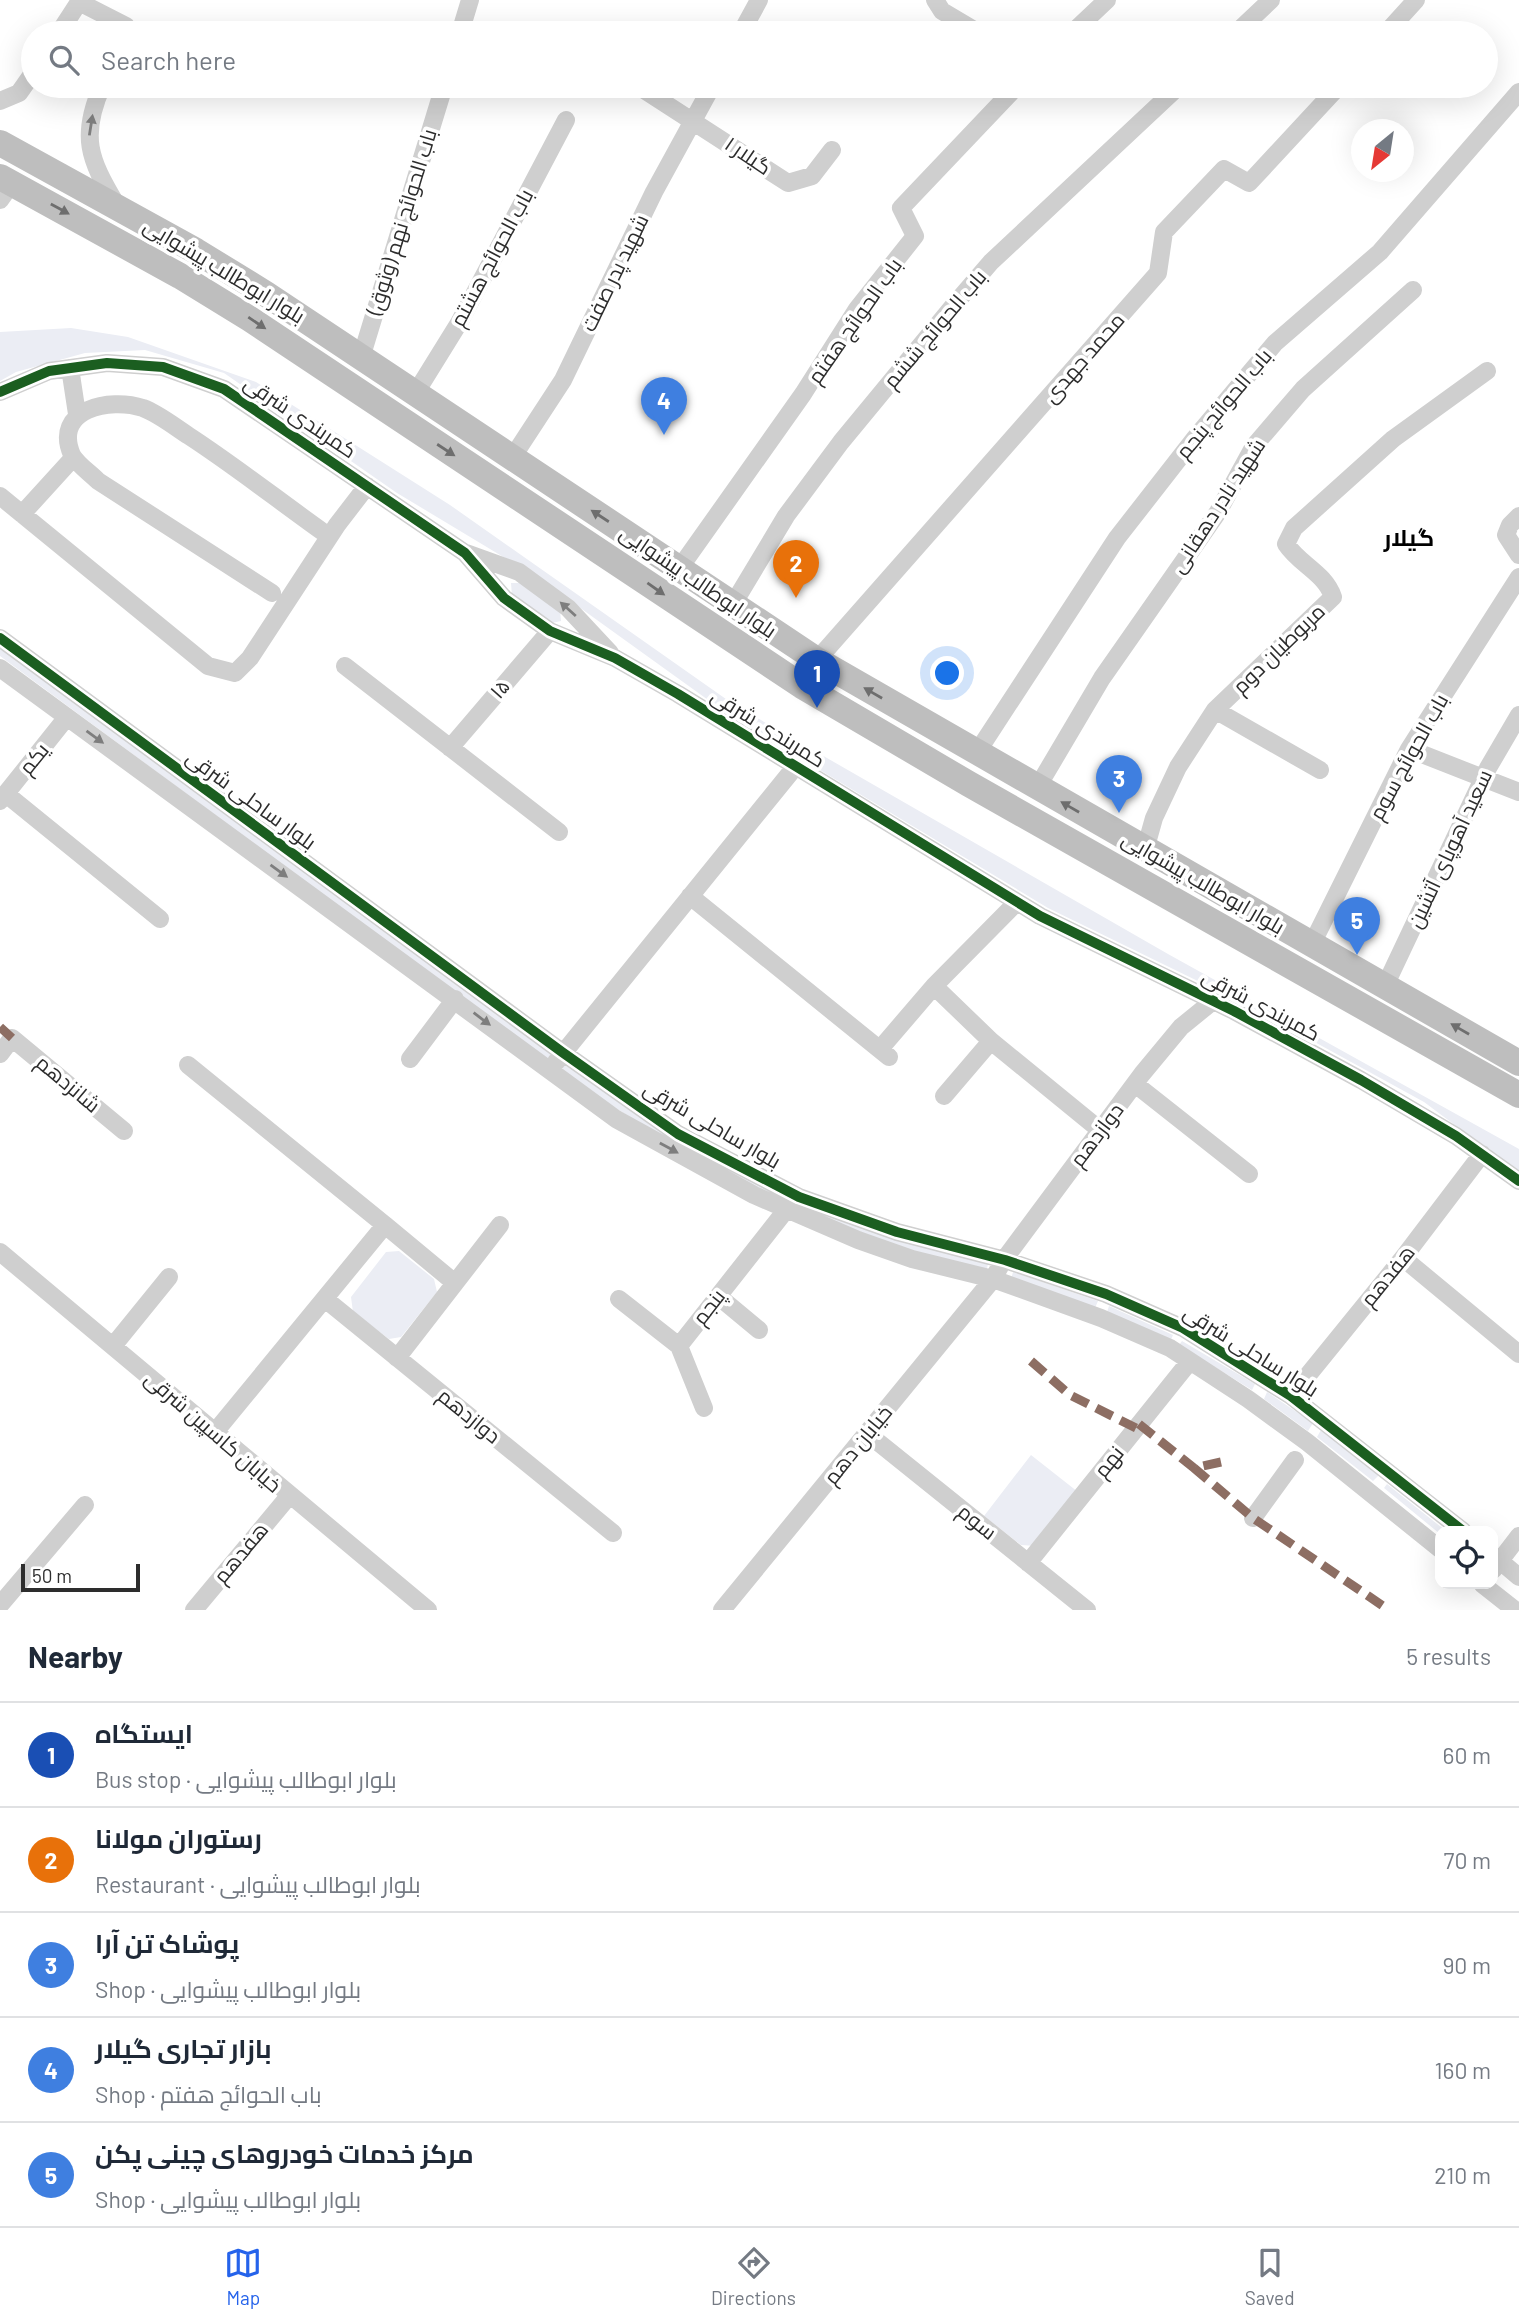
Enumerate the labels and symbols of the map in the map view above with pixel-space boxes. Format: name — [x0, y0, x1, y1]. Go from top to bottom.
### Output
one-way arrow — [86, 113, 97, 135]
north arrow — [1351, 119, 1414, 182]
street label: باب الحوائج نهم (وثوق) — [360, 126, 444, 319]
street label: گیلار ۱ — [720, 130, 777, 180]
street label: باب الحوائج هشتم — [444, 184, 540, 332]
one-way arrow — [50, 203, 70, 215]
street label: شهید پدر صفت — [575, 210, 655, 336]
street label: بلوار ابوطالب پیشوایی — [138, 212, 310, 330]
street label: باب الحوائج هفتم — [801, 253, 909, 389]
street label: باب الحوائج ششم — [877, 264, 993, 394]
street label: محمد جهدی — [1037, 307, 1130, 409]
one-way arrow — [247, 317, 267, 330]
street label: باب الحوائج پنجم — [1170, 343, 1278, 465]
street label: کمربندی شرقی — [239, 369, 362, 464]
pin: 4 — [641, 377, 687, 435]
street label: شهید نادر دهقانی — [1164, 433, 1271, 578]
one-way arrow — [436, 444, 455, 457]
one-way arrow — [591, 510, 610, 523]
street label: بلوار ابوطالب پیشوایی — [614, 519, 782, 645]
district label: گیلار — [1383, 523, 1434, 552]
pin: 2 — [773, 540, 819, 598]
one-way arrow — [647, 582, 665, 596]
street label: مربوطیان دوم — [1227, 598, 1331, 700]
one-way arrow — [559, 602, 576, 617]
pin: 1 — [794, 650, 840, 708]
your location — [930, 656, 964, 690]
street label: ۱۵ — [484, 673, 514, 703]
street label: کمربندی شرقی — [706, 682, 831, 773]
one-way arrow — [864, 687, 883, 700]
street label: باب الحوائج سوم — [1363, 689, 1455, 825]
one-way arrow — [86, 730, 104, 744]
street label: یکم — [13, 737, 56, 781]
street label: بلوار ساحلی شرقی — [181, 743, 322, 856]
pin: 3 — [1096, 755, 1142, 813]
street label: سعید آهوپای آتشین — [1401, 765, 1499, 933]
one-way arrow — [1061, 801, 1080, 813]
street label: بلوار ابوطالب پیشوایی — [1116, 825, 1290, 941]
one-way arrow — [270, 864, 288, 878]
pin: 5 — [1334, 897, 1380, 955]
street label: کمربندی شرقی — [1197, 962, 1325, 1047]
one-way arrow — [473, 1012, 491, 1026]
one-way arrow — [1450, 1022, 1469, 1035]
street label: شانزدهم — [30, 1049, 106, 1119]
street label: بلوار ساحلی شرقی — [639, 1074, 786, 1175]
street label: دوازدهم — [1064, 1097, 1130, 1173]
one-way arrow — [659, 1142, 679, 1154]
street label: هفدهم — [1354, 1239, 1422, 1313]
street label: پنجم — [686, 1283, 732, 1331]
street label: بلوار ساحلی شرقی — [1179, 1298, 1324, 1403]
street label: خیابان کاسپین شرقی — [139, 1365, 287, 1498]
street label: دوازدهم — [432, 1382, 506, 1450]
street label: خیابان دهم — [817, 1399, 899, 1491]
street label: نهم — [1088, 1440, 1130, 1484]
street label: سوم — [952, 1498, 1002, 1546]
street label: هفدهم — [207, 1516, 275, 1590]
scale bar — [21, 1561, 140, 1593]

